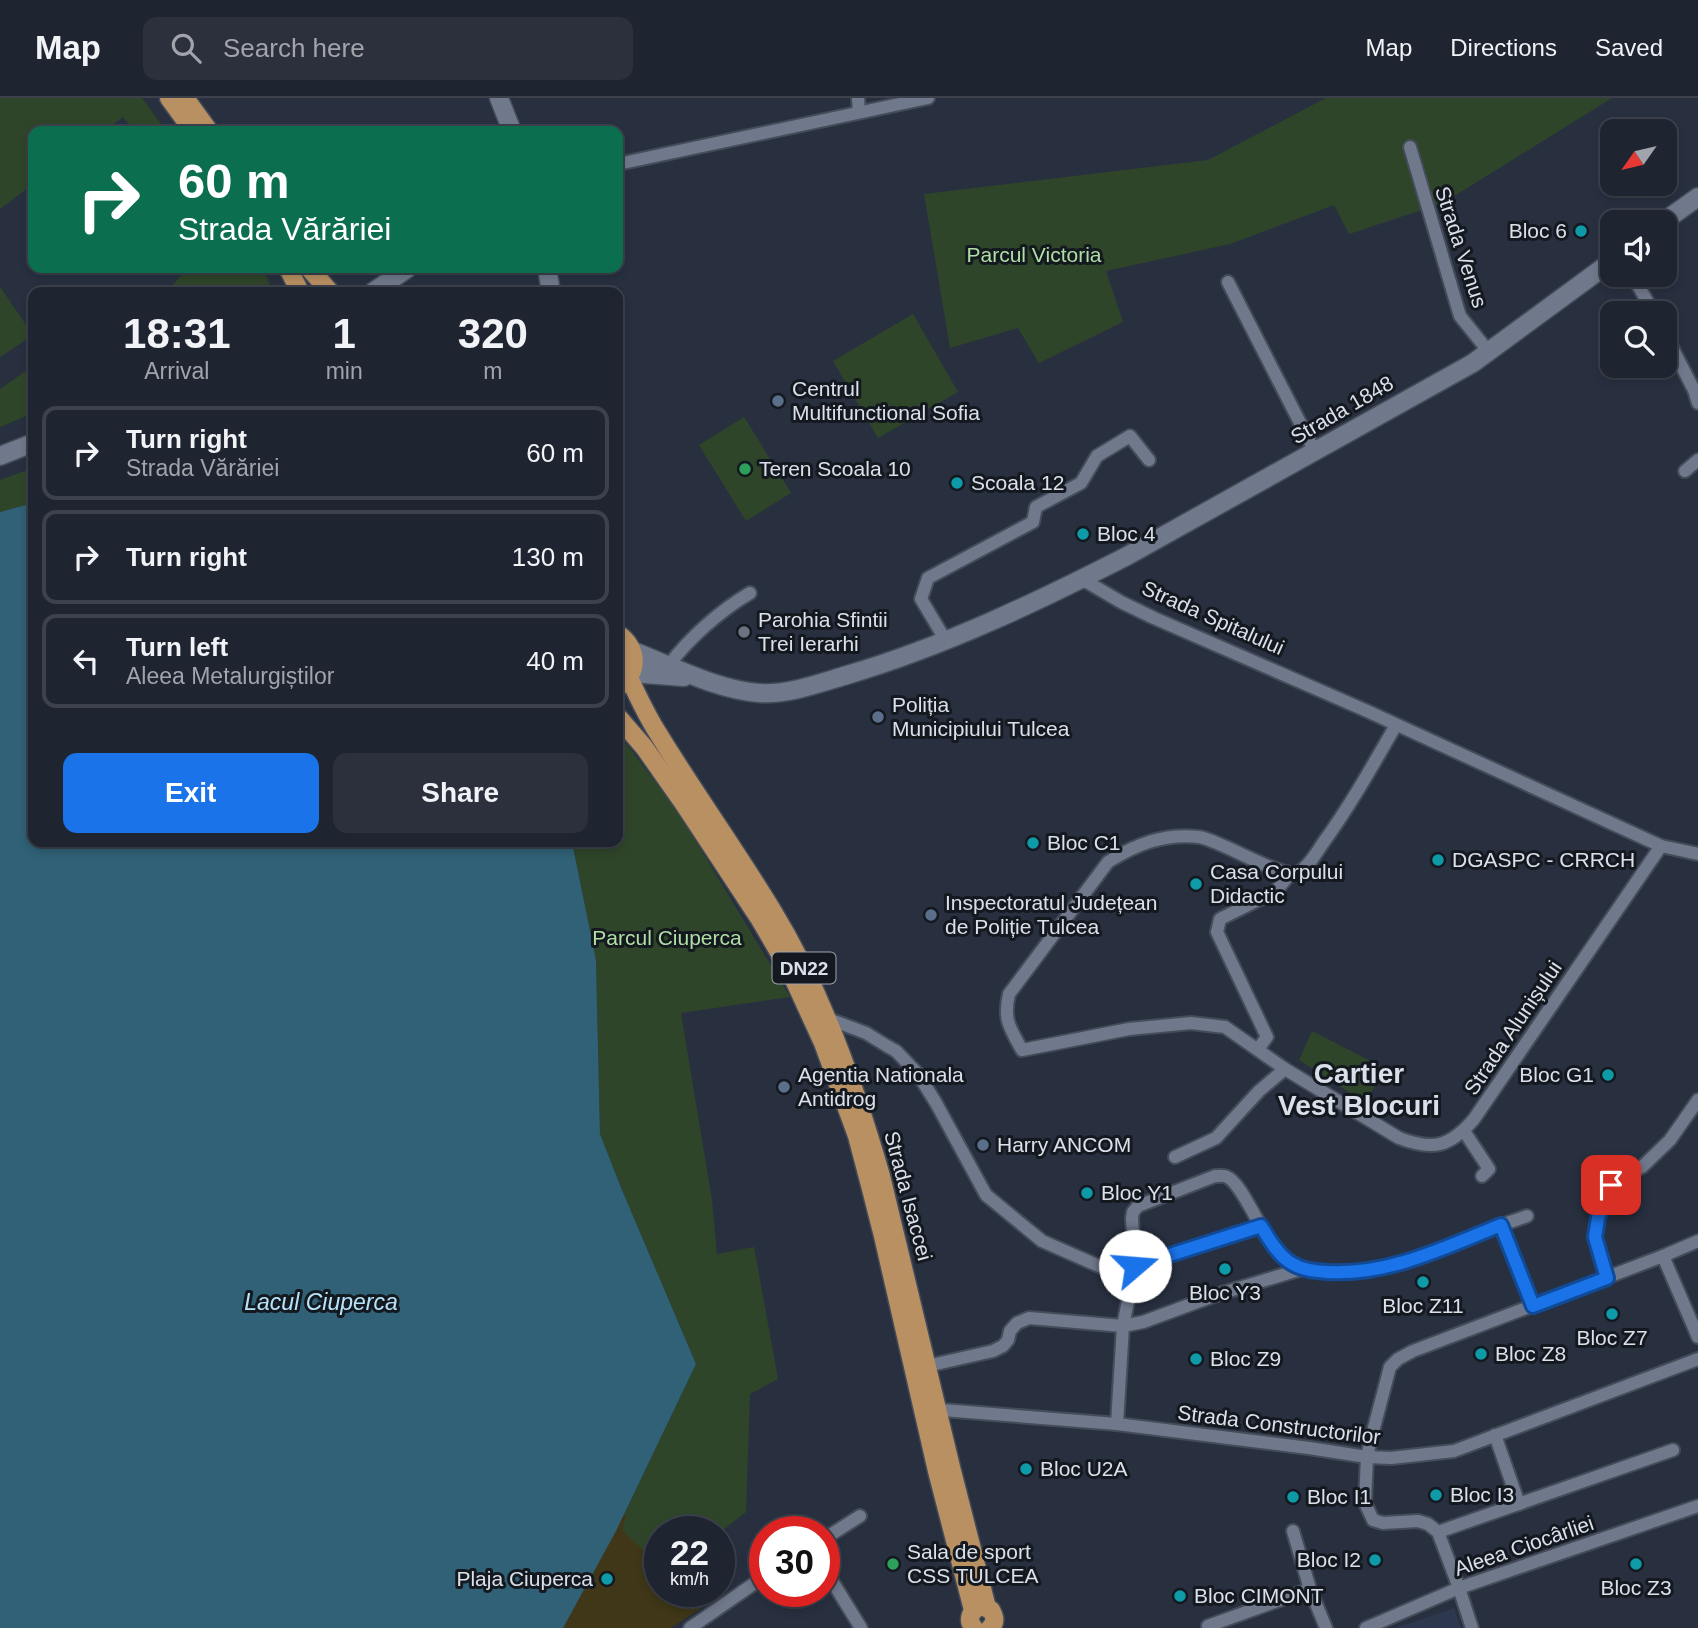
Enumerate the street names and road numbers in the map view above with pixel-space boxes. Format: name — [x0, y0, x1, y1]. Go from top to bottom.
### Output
street label: Strada Venus — [1431, 183, 1492, 310]
street label: Strada 1848 — [1286, 371, 1397, 448]
street label: Strada Spitalului — [1139, 576, 1288, 659]
road number: DN22 — [772, 953, 836, 984]
street label: Strada Alunișului — [1459, 956, 1566, 1099]
street label: Strada Isaccei — [880, 1129, 937, 1263]
street label: Strada Constructorilor — [1176, 1401, 1382, 1448]
street label: Aleea Ciocârliei — [1451, 1511, 1597, 1580]

